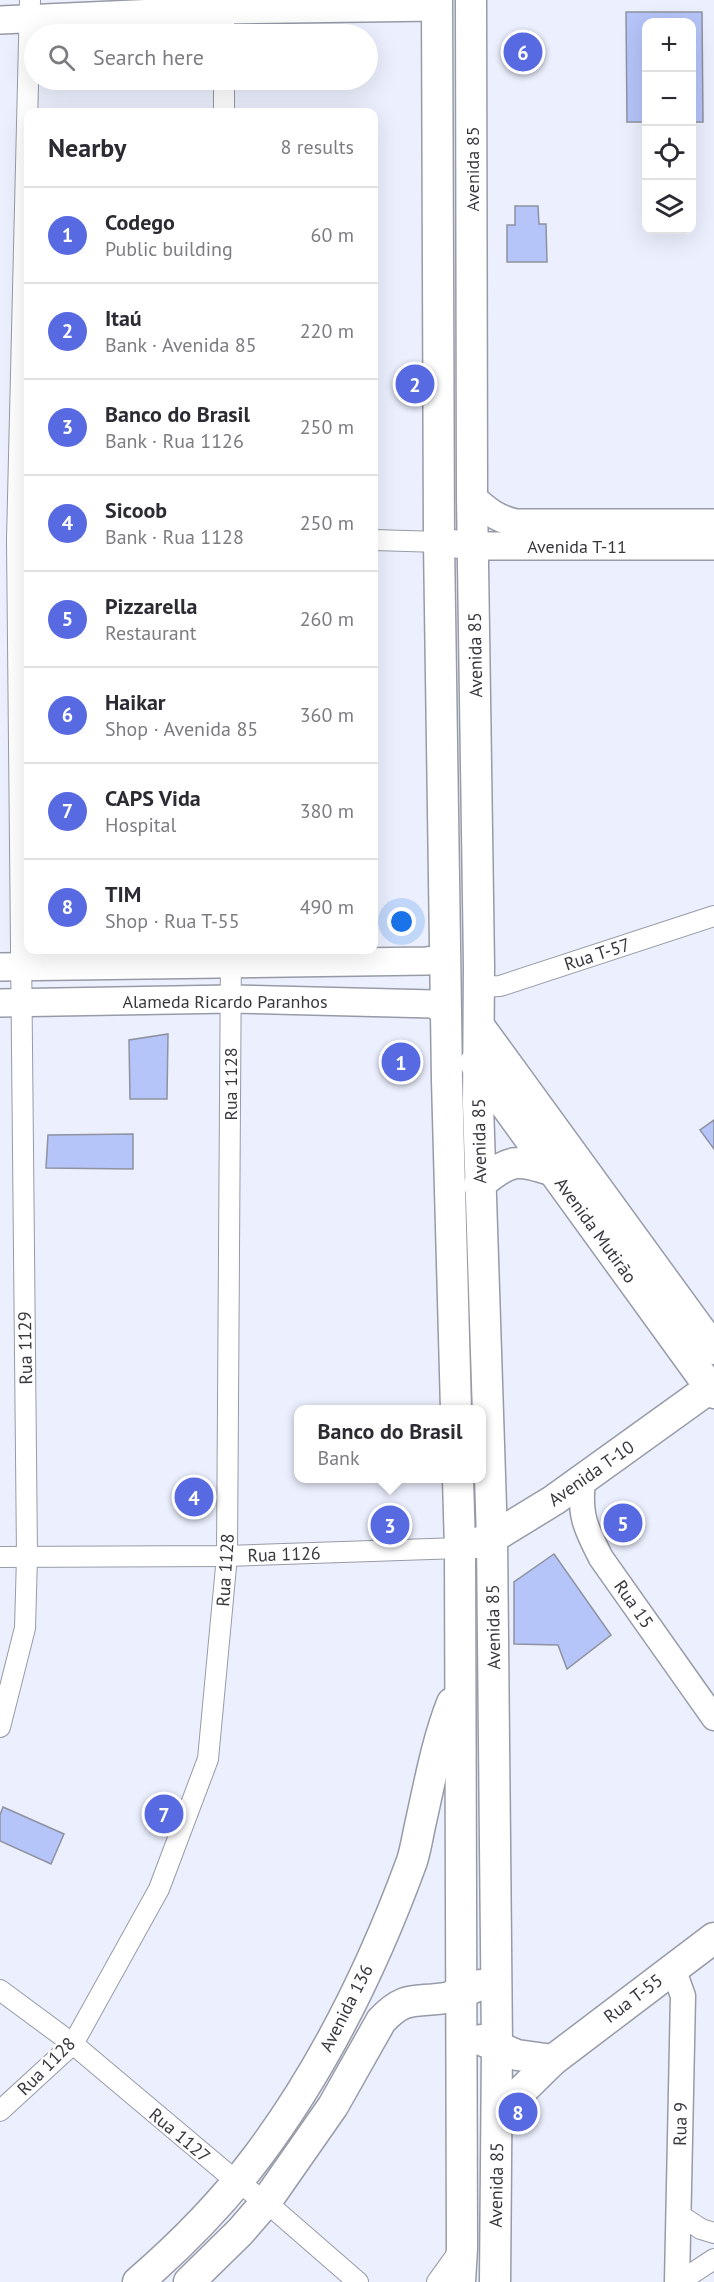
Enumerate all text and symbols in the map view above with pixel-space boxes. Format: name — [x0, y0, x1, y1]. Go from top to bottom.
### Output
map controls — [642, 18, 696, 234]
button: + — [642, 18, 696, 72]
search box — [24, 24, 378, 90]
pin: 6 — [504, 29, 542, 74]
icon: search — [45, 41, 78, 74]
text: Search here — [93, 43, 204, 71]
button: − — [642, 72, 696, 126]
street label: Avenida 85 — [461, 126, 484, 212]
button: locate — [642, 126, 696, 180]
text: Nearby — [48, 131, 126, 164]
text: 8 results — [281, 134, 354, 160]
button: layers — [642, 180, 696, 234]
text: Codego — [105, 208, 175, 236]
text: 1 — [62, 222, 73, 248]
text: 60 m — [311, 222, 354, 248]
text: Public building — [105, 236, 233, 262]
text: Itaú — [105, 304, 142, 332]
text: 2 — [62, 318, 73, 344]
text: 220 m — [300, 318, 354, 344]
text: Bank · Avenida 85 — [105, 332, 257, 358]
pin: 2 — [396, 362, 434, 406]
text: Banco do Brasil — [105, 400, 250, 428]
text: 3 — [62, 414, 73, 440]
text: 250 m — [300, 414, 354, 440]
text: Bank · Rua 1126 — [105, 428, 244, 454]
text: Sicoob — [105, 496, 167, 524]
text: 4 — [62, 510, 73, 536]
text: 250 m — [300, 510, 354, 536]
text: Bank · Rua 1128 — [105, 524, 244, 550]
street label: Avenida T-11 — [527, 535, 627, 558]
text: Pizzarella — [105, 592, 197, 620]
text: 5 — [62, 606, 73, 632]
text: 260 m — [300, 606, 354, 632]
street label: Avenida 85 — [463, 612, 487, 698]
text: Restaurant — [105, 620, 196, 646]
text: Haikar — [105, 688, 166, 716]
text: 6 — [62, 702, 73, 728]
text: 360 m — [300, 702, 354, 728]
text: Shop · Avenida 85 — [105, 716, 258, 742]
text: CAPS Vida — [105, 784, 201, 812]
text: 7 — [62, 798, 73, 824]
text: 380 m — [300, 798, 354, 824]
text: Hospital — [105, 812, 176, 838]
text: TIM — [105, 880, 141, 908]
text: 8 — [62, 894, 73, 920]
text: 490 m — [300, 894, 354, 920]
your location — [387, 907, 416, 936]
text: Shop · Rua T-55 — [105, 908, 240, 934]
street label: Rua T-57 — [561, 933, 633, 975]
street label: Alameda Ricardo Paranhos — [122, 990, 328, 1013]
pin: 1 — [382, 1040, 420, 1084]
street label: Rua 1128 — [219, 1047, 242, 1121]
street label: Avenida 85 — [467, 1098, 491, 1184]
street label: Avenida Mutirão — [550, 1173, 642, 1287]
street label: Rua 1129 — [13, 1311, 37, 1385]
popup — [294, 1405, 486, 1483]
text: Banco do Brasil — [318, 1417, 462, 1445]
street label: Avenida T-10 — [544, 1435, 639, 1511]
text: Bank — [318, 1445, 360, 1471]
pin: 4 — [174, 1474, 214, 1520]
pin: 5 — [604, 1500, 642, 1546]
pin: 3 — [370, 1502, 410, 1547]
street label: Rua 1128 — [211, 1533, 239, 1607]
street label: Rua 1126 — [247, 1541, 321, 1567]
street label: Rua 15 — [609, 1575, 659, 1633]
street label: Avenida 85 — [481, 1584, 505, 1670]
pin: 7 — [144, 1792, 184, 1836]
street label: Avenida 136 — [314, 1960, 378, 2056]
street label: Rua T-55 — [599, 1968, 667, 2028]
street label: Rua 1128 — [12, 2032, 80, 2100]
pin: 8 — [498, 2090, 538, 2134]
street label: Rua 9 — [668, 2102, 692, 2146]
street label: Rua 1127 — [145, 2103, 215, 2167]
street label: Avenida 85 — [484, 2142, 508, 2228]

